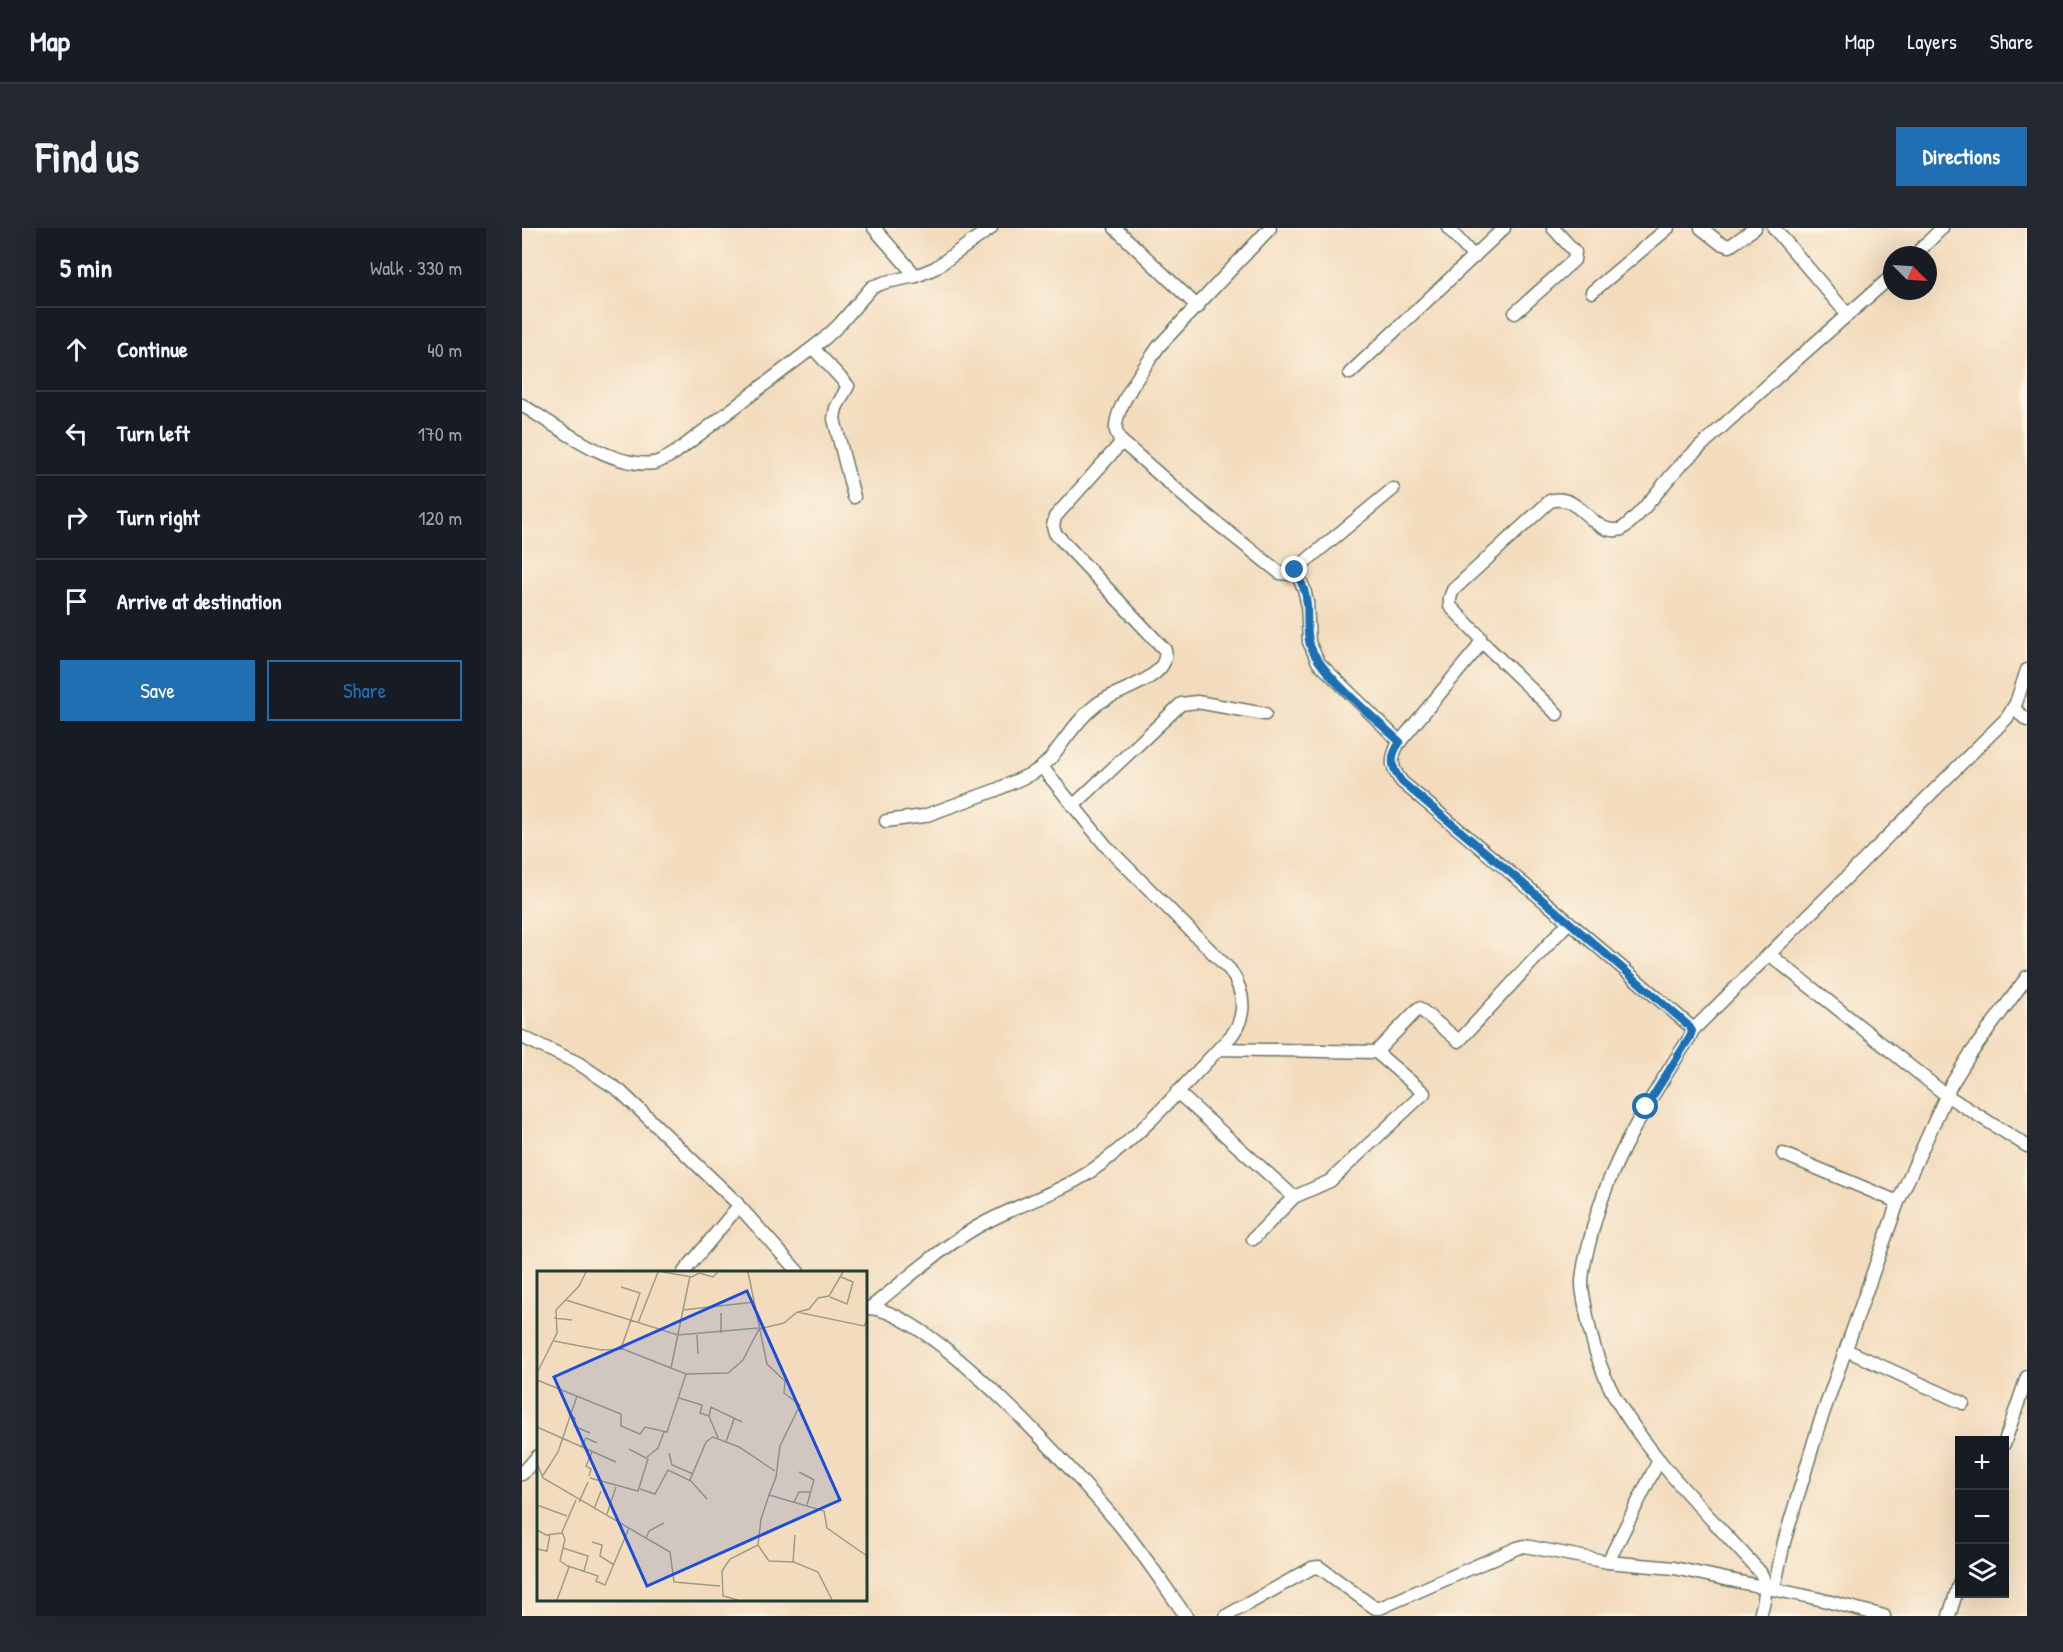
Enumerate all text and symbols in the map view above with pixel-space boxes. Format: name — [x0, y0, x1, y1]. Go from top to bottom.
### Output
text: Map — [30, 22, 70, 60]
text: Map — [1845, 27, 1874, 56]
text: Layers — [1907, 27, 1957, 56]
text: Share — [1990, 27, 2033, 56]
button: Directions — [1896, 127, 2027, 186]
text: Find us — [36, 128, 139, 185]
north arrow — [1883, 246, 1937, 300]
text: 5 min — [60, 250, 112, 285]
text: Walk · 330 m — [370, 254, 462, 281]
icon: ahead — [60, 333, 93, 366]
text: Continue — [117, 334, 188, 364]
text: 40 m — [427, 336, 462, 363]
icon: left — [60, 417, 93, 450]
text: Turn left — [117, 418, 190, 448]
text: 170 m — [418, 420, 462, 447]
icon: right — [60, 501, 93, 534]
text: Turn right — [117, 502, 200, 532]
text: 120 m — [418, 504, 462, 531]
route end — [1281, 556, 1307, 582]
icon: arrive — [60, 585, 93, 618]
text: Arrive at destination — [117, 586, 282, 616]
button: Save — [60, 660, 255, 721]
button: Share — [267, 660, 462, 721]
route start — [1632, 1093, 1658, 1119]
inset map — [537, 1271, 867, 1601]
map controls — [1955, 1436, 2009, 1598]
button: + — [1955, 1436, 2009, 1490]
button: − — [1955, 1490, 2009, 1544]
button: layers — [1955, 1544, 2009, 1598]

